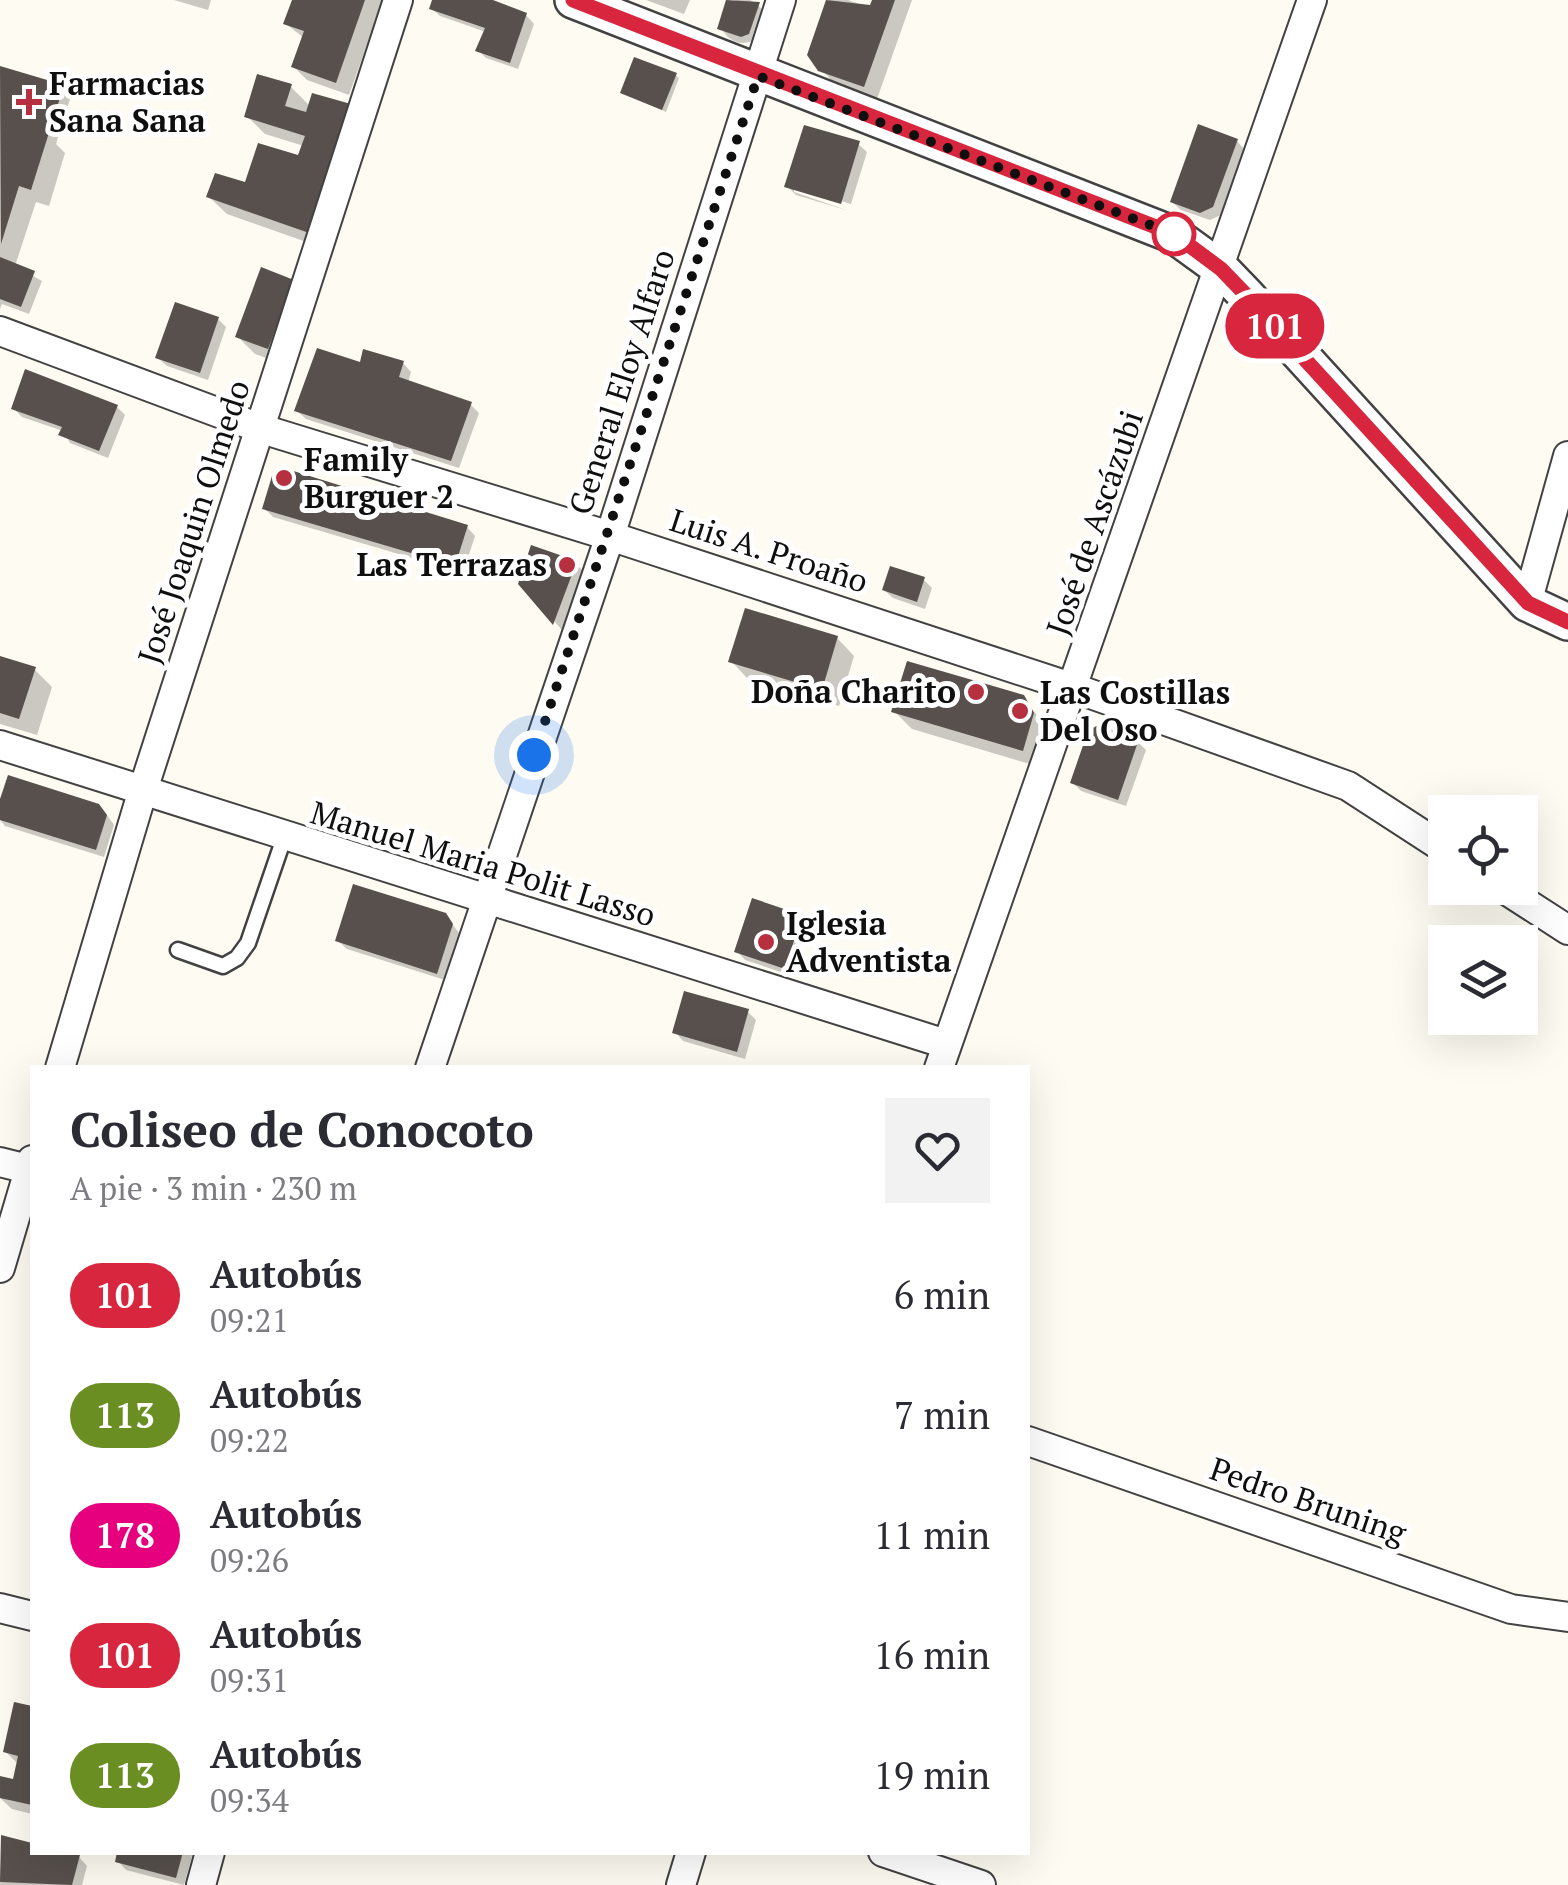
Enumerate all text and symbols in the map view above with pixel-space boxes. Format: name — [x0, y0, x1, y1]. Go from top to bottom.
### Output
place label: Farmacias Sana Sana — [49, 62, 206, 141]
marker: Farmacias Sana Sana — [18, 91, 40, 113]
unlabelled marker — [1153, 213, 1195, 255]
street label: General Eloy Alfaro — [558, 244, 684, 520]
line badge: 101 — [1218, 294, 1332, 358]
text: 101 — [1245, 303, 1305, 349]
street label: José Joaquin Olmedo — [127, 374, 259, 669]
street label: José de Ascázubi — [1036, 405, 1152, 641]
place label: Family Burguer 2 — [304, 438, 454, 517]
marker: Family Burguer 2 — [273, 467, 295, 489]
street label: Luis A. Proaño — [665, 498, 874, 602]
place label: Las Terrazas — [356, 543, 547, 585]
marker: Las Terrazas — [556, 554, 578, 576]
place label: Doña Charito — [751, 670, 956, 712]
place label: Las Costillas Del Oso — [1040, 671, 1230, 750]
marker: Doña Charito — [965, 681, 987, 703]
marker: Las Costillas Del Oso — [1009, 700, 1031, 722]
your location — [509, 730, 559, 780]
street label: Manuel Maria Polit Lasso — [306, 791, 661, 936]
map controls — [1428, 795, 1538, 1035]
button: locate — [1428, 795, 1538, 905]
place label: Iglesia Adventista — [786, 902, 952, 981]
button: layers — [1428, 925, 1538, 1035]
marker: Iglesia Adventista — [755, 931, 777, 953]
text: Coliseo de Conocoto — [70, 1097, 534, 1161]
button: heart — [885, 1098, 990, 1203]
text: A pie · 3 min · 230 m — [70, 1167, 357, 1209]
text: Autobús — [210, 1249, 362, 1299]
text: 6 min — [894, 1270, 990, 1320]
text: 101 — [95, 1272, 155, 1318]
text: 09:21 — [210, 1299, 289, 1341]
text: Autobús — [210, 1369, 362, 1419]
text: 7 min — [894, 1390, 990, 1440]
text: 113 — [95, 1392, 155, 1438]
text: 09:22 — [210, 1419, 289, 1461]
street label: Pedro Bruning — [1205, 1447, 1413, 1554]
text: Autobús — [210, 1489, 362, 1539]
text: 11 min — [873, 1510, 990, 1560]
text: 178 — [95, 1512, 155, 1558]
text: 09:26 — [210, 1539, 289, 1581]
text: Autobús — [210, 1609, 362, 1659]
text: 16 min — [873, 1630, 990, 1680]
text: 101 — [95, 1632, 155, 1678]
text: 09:31 — [210, 1659, 289, 1701]
text: Autobús — [210, 1729, 362, 1779]
text: 19 min — [873, 1750, 990, 1800]
text: 113 — [95, 1752, 155, 1798]
text: 09:34 — [210, 1779, 289, 1821]

